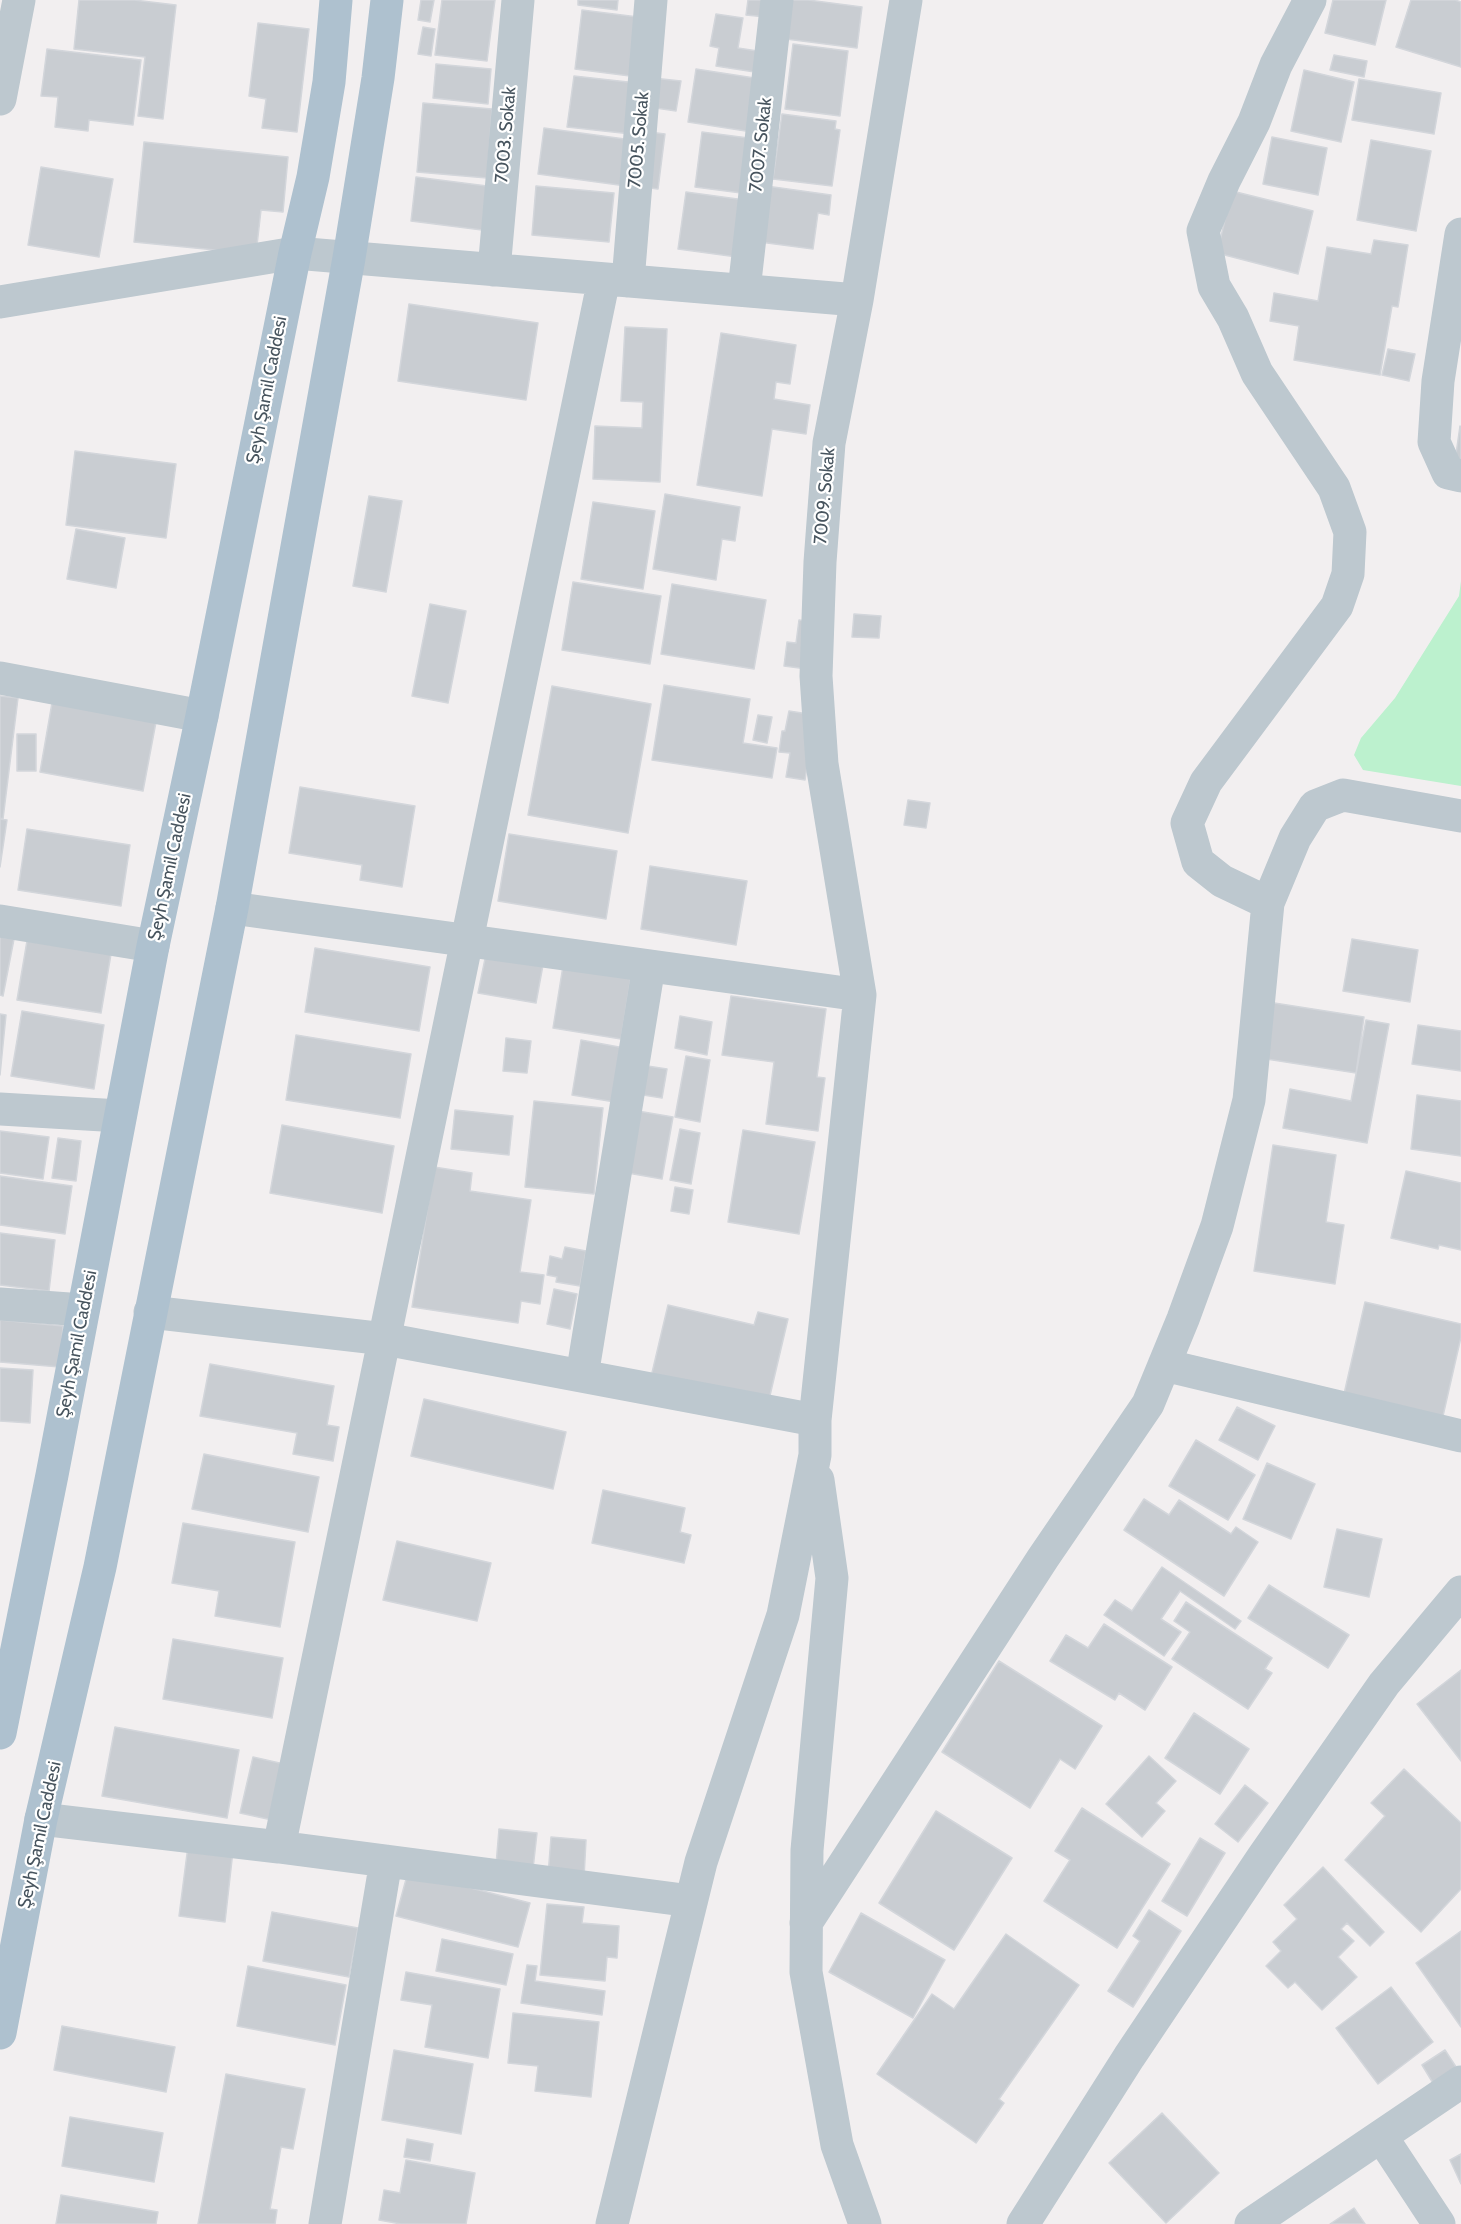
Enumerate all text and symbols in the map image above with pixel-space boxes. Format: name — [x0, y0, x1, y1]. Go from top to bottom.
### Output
street label: 7003. Sokak — [491, 86, 521, 184]
street label: 7005. Sokak — [624, 91, 654, 189]
street label: 7007. Sokak — [745, 97, 777, 193]
street label: Şeyh Şamil Caddesi — [242, 314, 292, 466]
street label: 7009. Sokak — [810, 447, 840, 545]
street label: Şeyh Şamil Caddesi — [144, 792, 196, 942]
street label: Şeyh Şamil Caddesi — [52, 1268, 102, 1420]
street label: Şeyh Şamil Caddesi — [14, 1760, 66, 1910]

